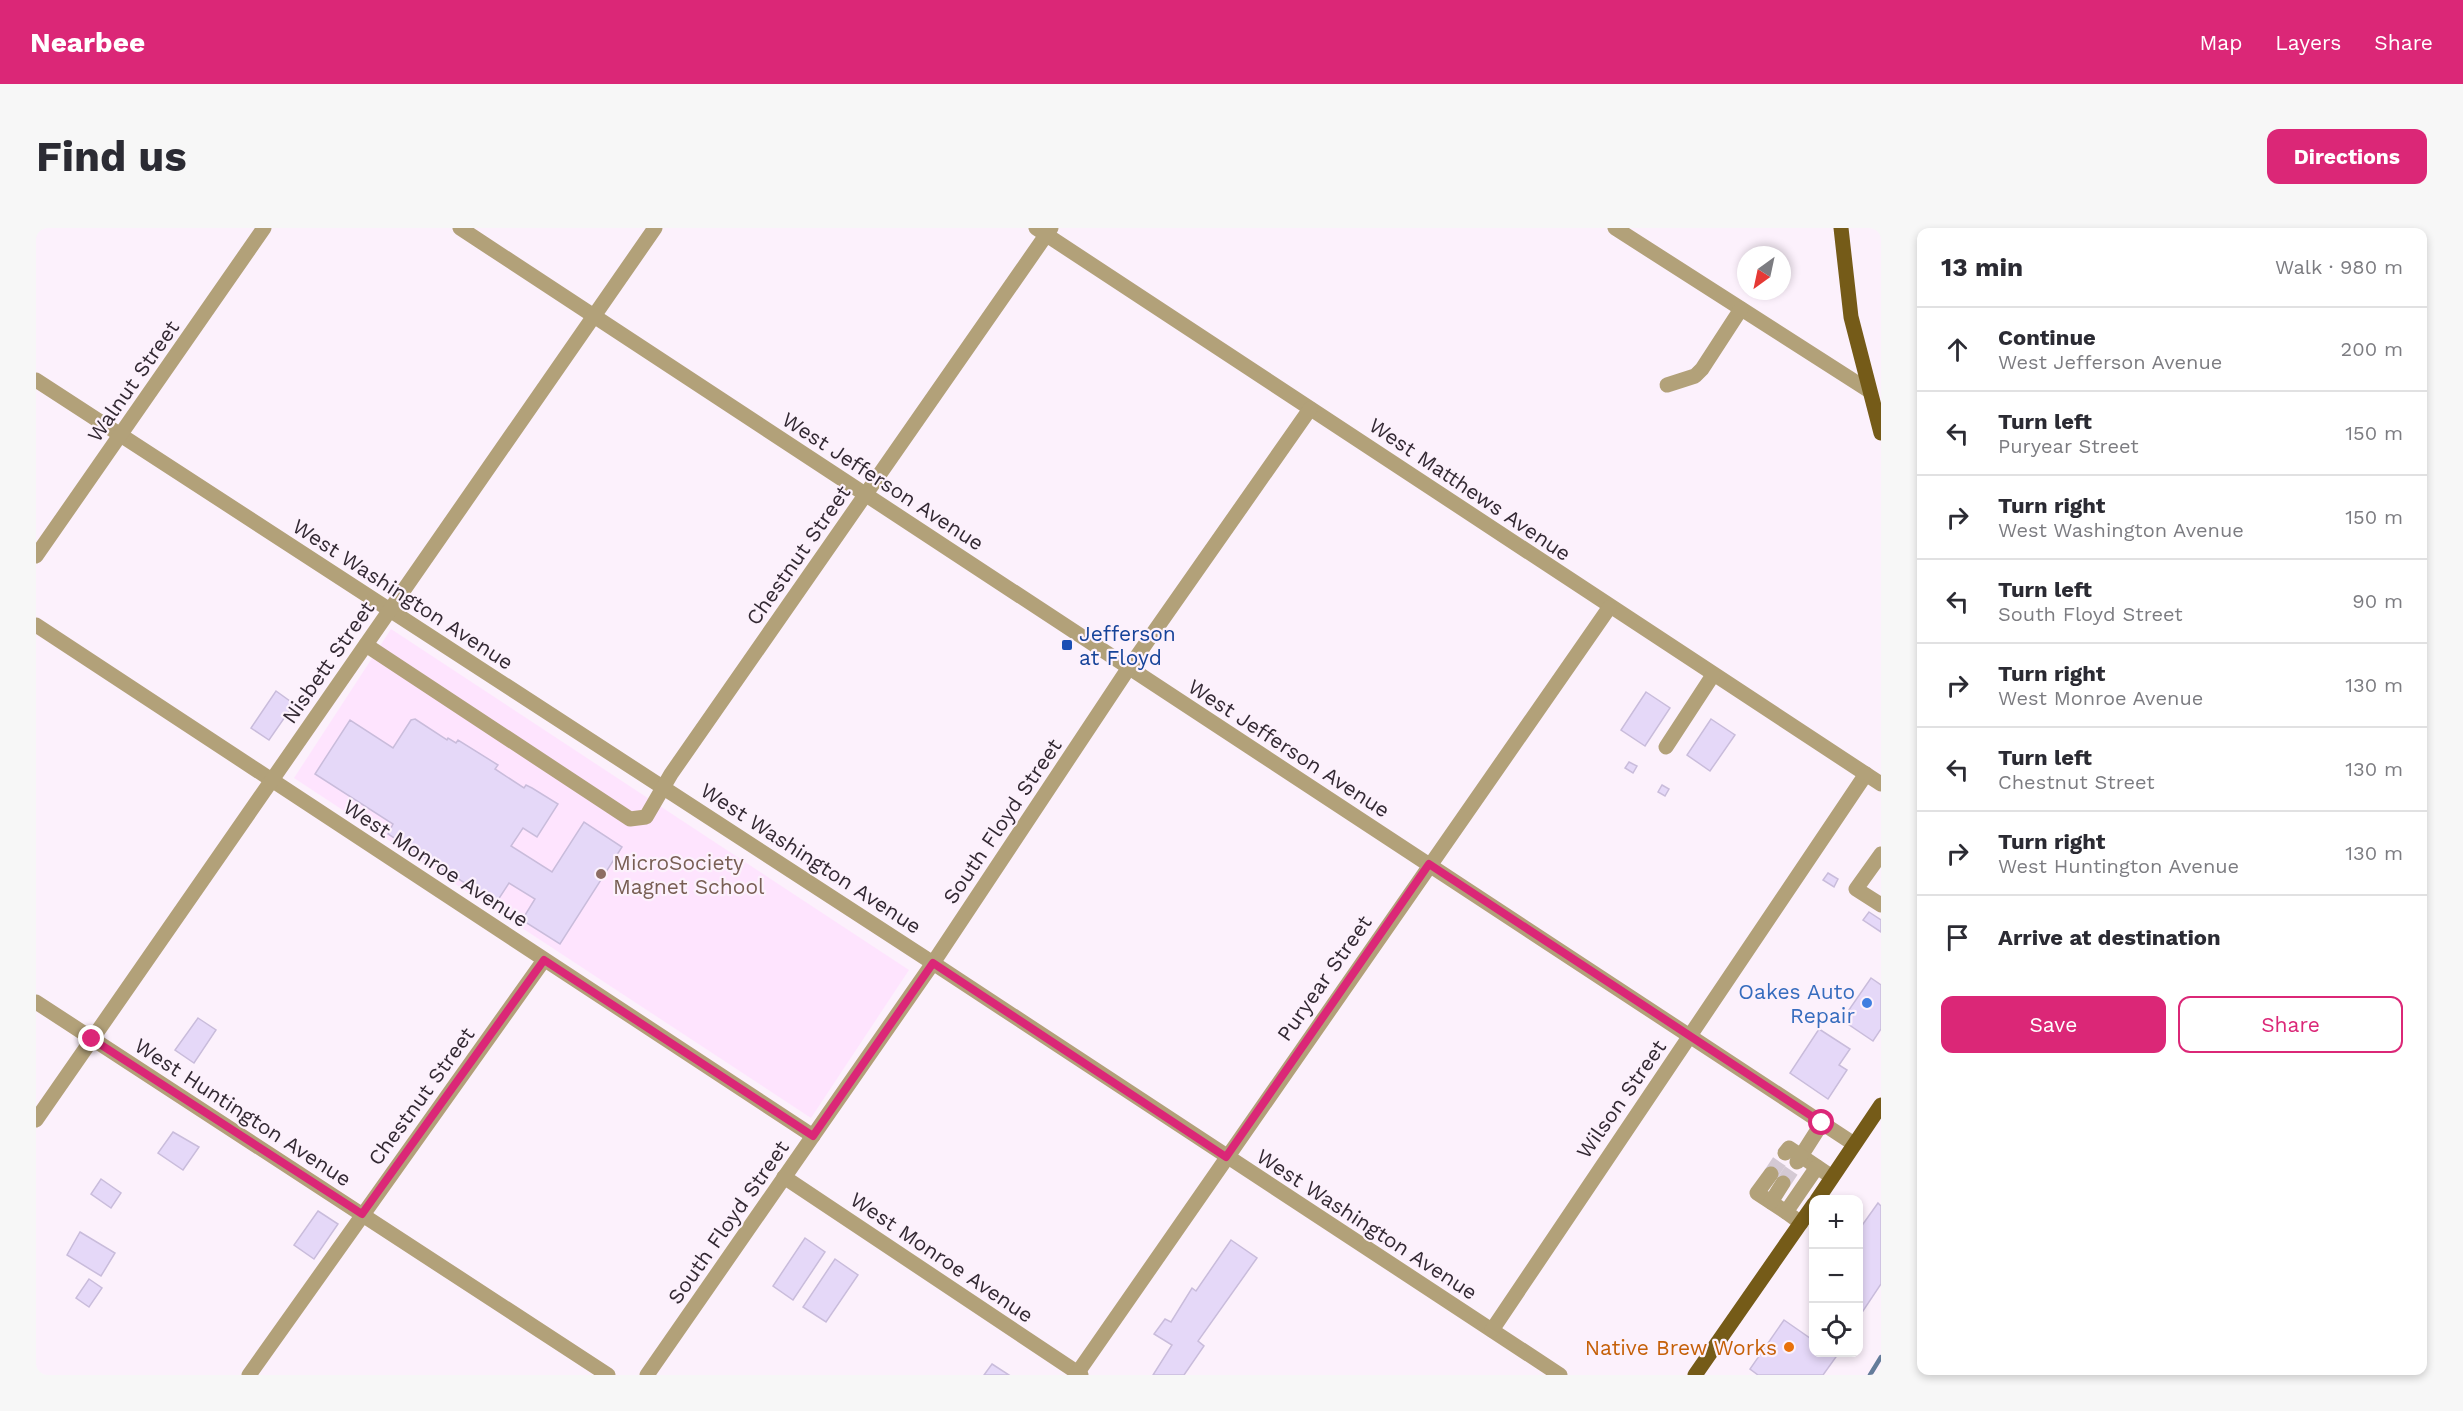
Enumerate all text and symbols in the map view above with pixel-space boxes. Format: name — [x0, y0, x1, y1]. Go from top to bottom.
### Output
text: Nearbee — [30, 26, 145, 59]
text: Map — [2199, 30, 2242, 55]
text: Layers — [2275, 30, 2341, 55]
text: Share — [2374, 30, 2433, 55]
button: Directions — [2267, 129, 2427, 184]
text: Find us — [36, 132, 187, 181]
north arrow — [1737, 246, 1791, 300]
text: 13 min — [1941, 252, 2023, 282]
text: Walk · 980 m — [2275, 255, 2403, 279]
street label: Walnut Street — [82, 315, 184, 447]
text: Continue — [1998, 325, 2096, 350]
icon: ahead — [1941, 333, 1974, 366]
text: 200 m — [2341, 337, 2403, 361]
text: West Jefferson Avenue — [1998, 350, 2222, 374]
street label: West Jefferson Avenue — [777, 406, 989, 556]
text: Turn left — [1998, 409, 2092, 434]
street label: West Matthews Avenue — [1364, 412, 1576, 566]
icon: left — [1941, 417, 1974, 450]
text: 150 m — [2345, 421, 2403, 445]
text: Puryear Street — [1998, 434, 2139, 458]
street label: Chestnut Street — [741, 480, 856, 630]
text: Turn right — [1998, 493, 2105, 518]
icon: right — [1941, 501, 1974, 534]
text: 150 m — [2345, 505, 2403, 529]
street label: West Washington Avenue — [288, 513, 518, 675]
text: West Washington Avenue — [1998, 518, 2244, 542]
text: Turn left — [1998, 577, 2092, 602]
icon: left — [1941, 585, 1974, 618]
text: 90 m — [2352, 589, 2403, 613]
street label: Nisbett Street — [277, 596, 380, 728]
text: South Floyd Street — [1998, 602, 2183, 626]
place label: Jefferson at Floyd — [1079, 621, 1176, 670]
marker: Jefferson at Floyd — [1060, 638, 1074, 652]
text: Turn right — [1998, 661, 2105, 686]
icon: right — [1941, 669, 1974, 702]
street label: West Jefferson Avenue — [1183, 673, 1395, 823]
text: 130 m — [2345, 673, 2403, 697]
text: West Monroe Avenue — [1998, 686, 2203, 710]
street label: South Floyd Street — [937, 733, 1067, 908]
text: Turn left — [1998, 745, 2092, 770]
icon: left — [1941, 753, 1974, 786]
text: 130 m — [2345, 757, 2403, 781]
text: Chestnut Street — [1998, 770, 2155, 794]
street label: West Washington Avenue — [696, 777, 926, 939]
street label: West Monroe Avenue — [339, 794, 533, 932]
text: Turn right — [1998, 829, 2105, 854]
icon: right — [1941, 837, 1974, 870]
text: 130 m — [2345, 841, 2403, 865]
place label: MicroSociety Magnet School — [613, 850, 765, 899]
text: West Huntington Avenue — [1998, 854, 2239, 878]
marker: MicroSociety Magnet School — [594, 867, 608, 881]
street label: Puryear Street — [1271, 910, 1377, 1046]
icon: arrive — [1941, 921, 1974, 954]
text: Arrive at destination — [1998, 925, 2221, 950]
place label: Oakes Auto Repair — [1738, 979, 1855, 1028]
marker: Oakes Auto Repair — [1860, 996, 1874, 1010]
button: Save — [1941, 996, 2166, 1053]
button: Share — [2178, 996, 2403, 1053]
street label: Chestnut Street — [363, 1022, 480, 1170]
route end — [78, 1025, 104, 1051]
street label: West Huntington Avenue — [130, 1033, 356, 1191]
street label: Wilson Street — [1571, 1035, 1671, 1163]
route start — [1808, 1109, 1834, 1135]
street label: South Floyd Street — [662, 1135, 794, 1309]
street label: West Washington Avenue — [1252, 1143, 1482, 1305]
street label: West Monroe Avenue — [846, 1186, 1038, 1328]
map controls — [1809, 1195, 1863, 1357]
button: + — [1809, 1195, 1863, 1249]
button: − — [1809, 1249, 1863, 1303]
button: locate — [1809, 1303, 1863, 1357]
place label: Native Brew Works — [1585, 1335, 1777, 1360]
marker: Native Brew Works — [1782, 1340, 1796, 1354]

